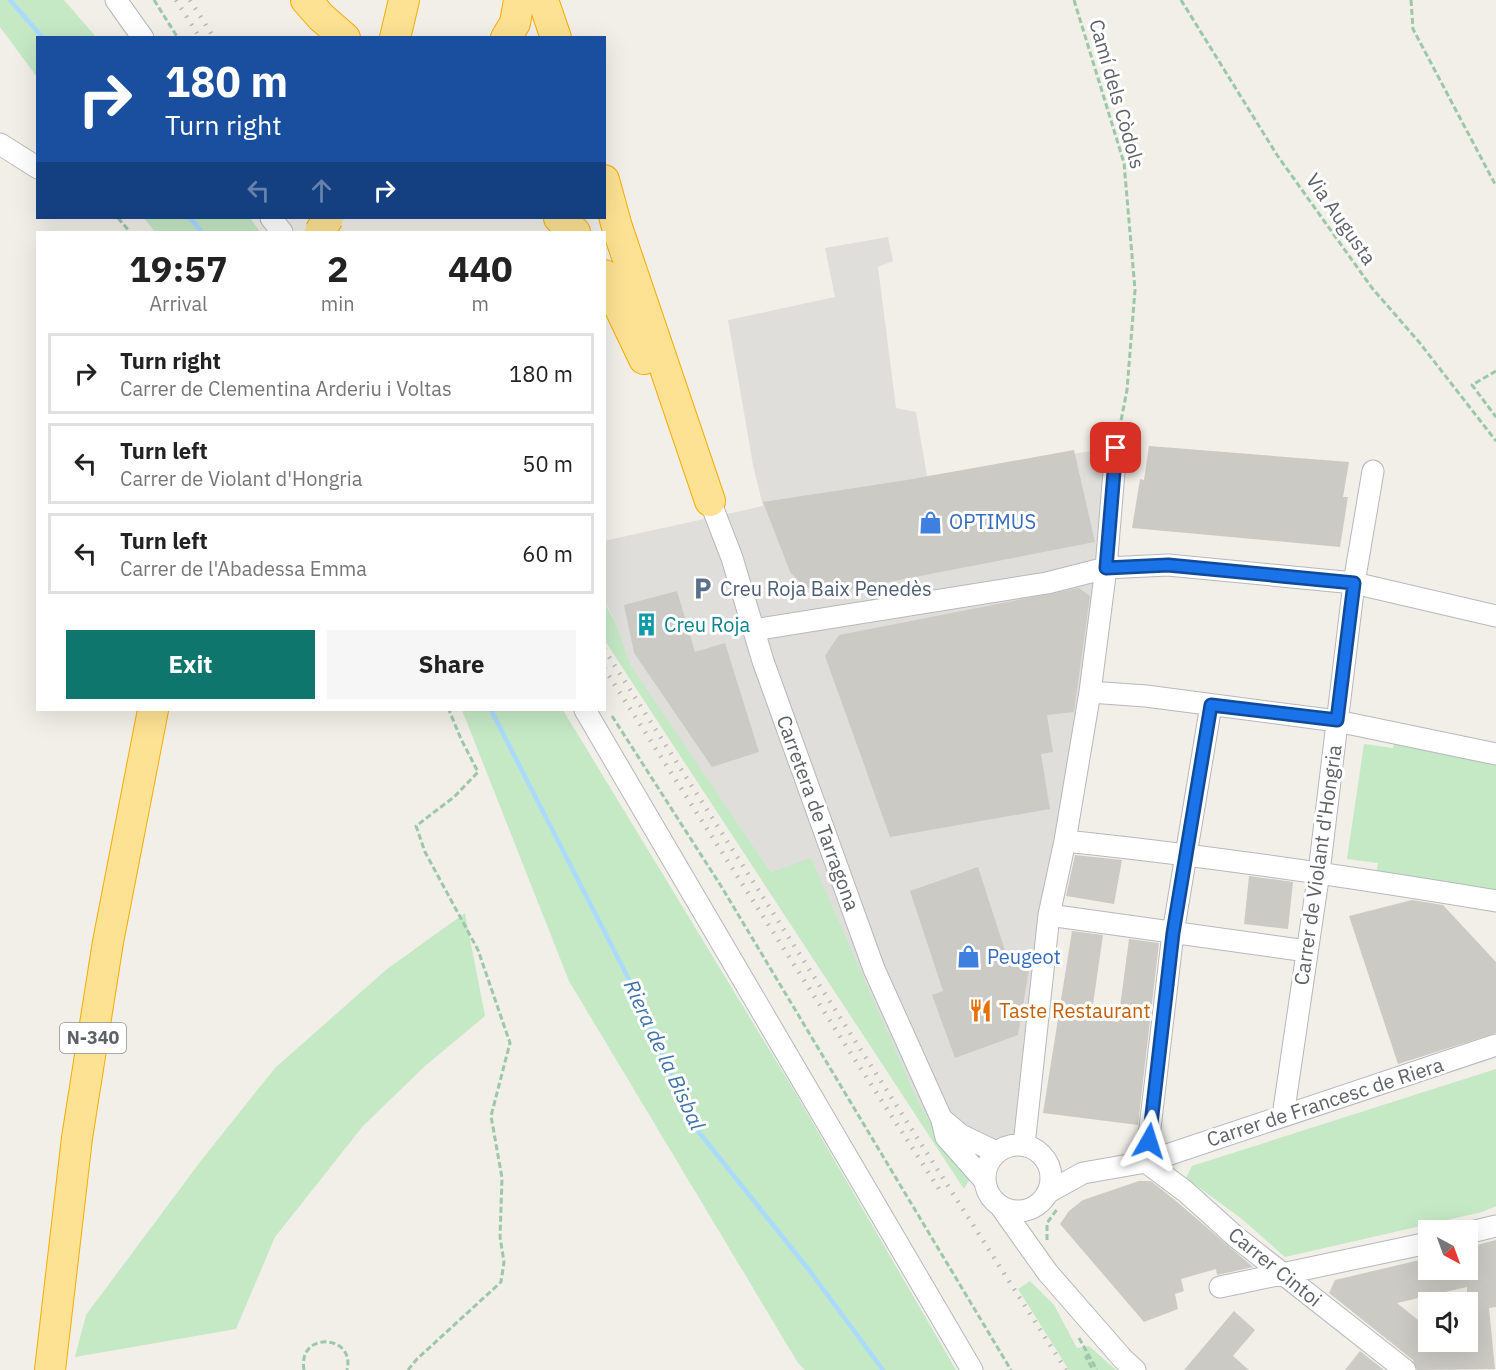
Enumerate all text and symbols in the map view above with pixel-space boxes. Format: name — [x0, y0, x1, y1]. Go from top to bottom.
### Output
street label: Camí dels Còdols — [1083, 16, 1152, 172]
text: 180 m — [165, 54, 288, 109]
icon: right — [66, 60, 144, 138]
text: Turn right — [165, 107, 282, 142]
street label: Via Augusta — [1300, 168, 1383, 270]
icon: left — [242, 174, 275, 207]
icon: ahead — [305, 174, 338, 207]
icon: right — [368, 174, 401, 207]
text: 19:57 — [129, 245, 228, 292]
text: 2 — [327, 245, 349, 292]
text: 440 — [448, 245, 513, 292]
text: Arrival — [149, 290, 208, 317]
text: min — [321, 290, 355, 317]
text: m — [472, 290, 489, 317]
text: Turn right — [120, 346, 221, 375]
icon: right — [69, 357, 102, 390]
text: 180 m — [509, 359, 573, 388]
text: Carrer de Clementina Arderiu i Voltas — [120, 375, 452, 402]
pin — [1090, 422, 1141, 473]
icon: arrive — [1099, 431, 1132, 464]
text: Turn left — [120, 436, 208, 465]
icon: left — [69, 447, 102, 480]
text: 50 m — [522, 449, 573, 478]
text: Carrer de Violant d'Hongria — [120, 465, 362, 492]
place label: OPTIMUS — [949, 508, 1036, 535]
shop icon: OPTIMUS — [918, 509, 944, 535]
text: Turn left — [120, 526, 208, 555]
icon: left — [69, 537, 102, 570]
text: 60 m — [522, 539, 573, 568]
text: Carrer de l'Abadessa Emma — [120, 555, 367, 582]
place label: Creu Roja Baix Penedès — [720, 575, 932, 602]
parking icon: Creu Roja Baix Penedès — [689, 576, 715, 602]
place label: Creu Roja — [664, 611, 750, 638]
building icon: Creu Roja — [633, 612, 659, 638]
button: Exit — [66, 630, 315, 699]
button: Share — [327, 630, 576, 699]
street label: Carretera de Tarragona — [771, 711, 867, 915]
street label: Carrer de Violant d'Hongria — [1287, 743, 1348, 987]
place label: Peugeot — [987, 943, 1061, 970]
shop icon: Peugeot — [956, 944, 982, 970]
water label: Riera de la Bisbal — [618, 975, 712, 1135]
place label: Taste Restaurant — [999, 997, 1150, 1024]
restaurant icon: Taste Restaurant — [968, 998, 994, 1024]
road number: N-340 — [60, 1023, 126, 1053]
street label: Carrer de Francesc de Riera — [1203, 1050, 1447, 1153]
position arrow — [1117, 1109, 1181, 1173]
north arrow — [1418, 1220, 1478, 1280]
map controls — [1418, 1220, 1478, 1352]
street label: Carrer Cintoi — [1223, 1221, 1328, 1313]
button: sound — [1418, 1292, 1478, 1352]

